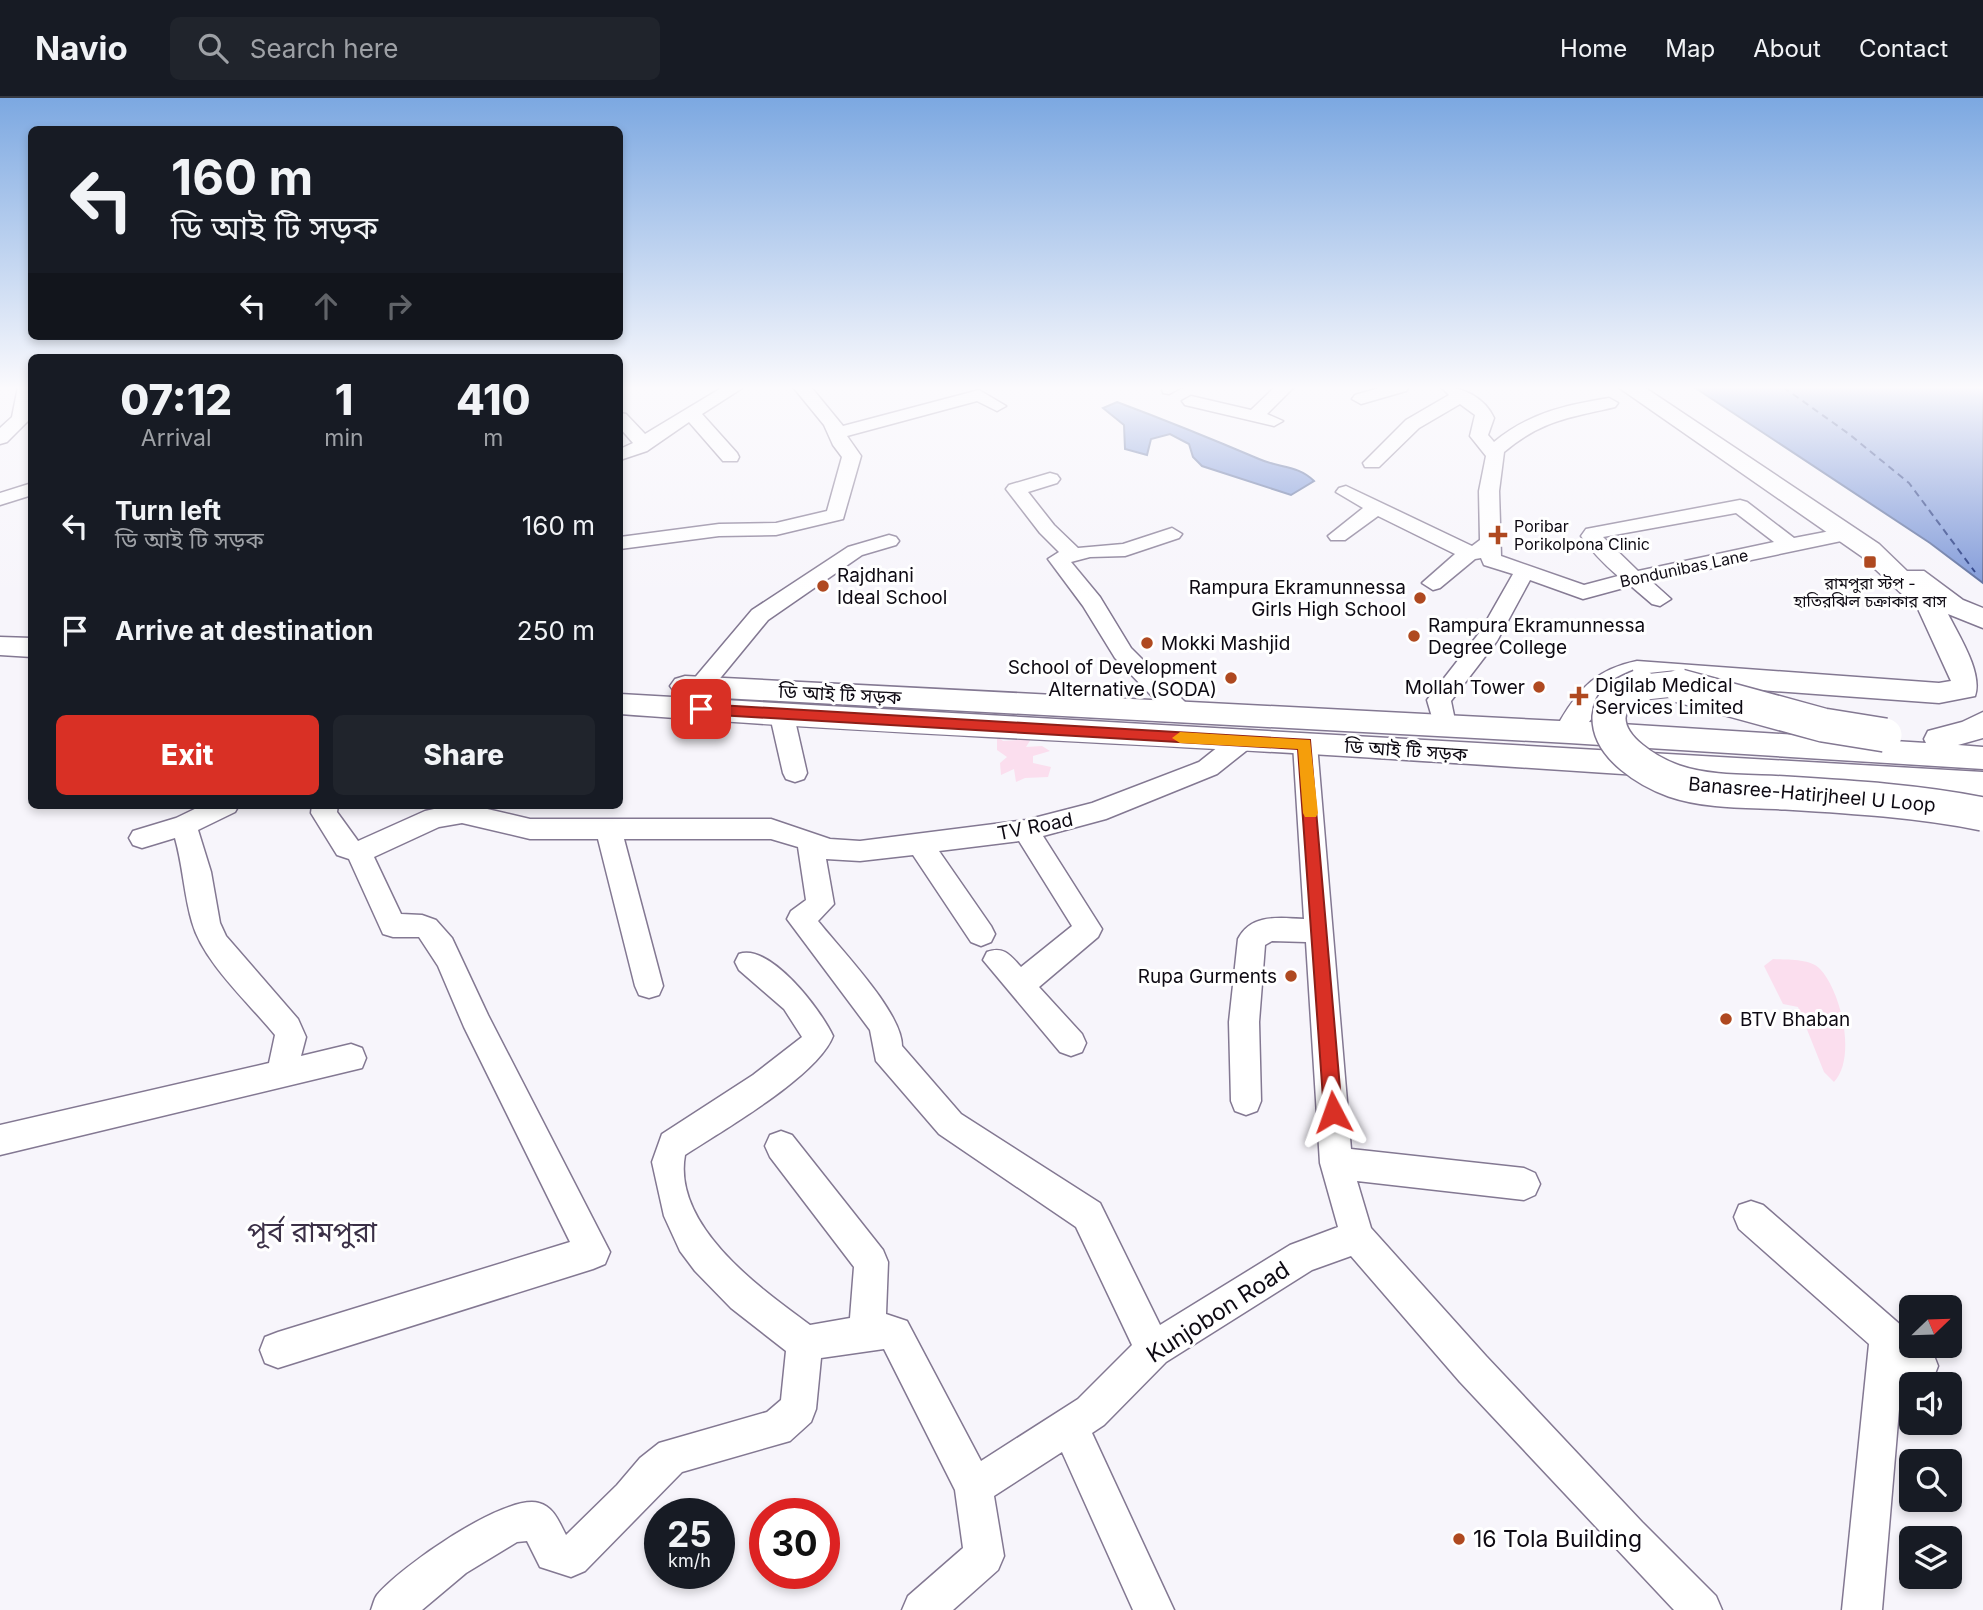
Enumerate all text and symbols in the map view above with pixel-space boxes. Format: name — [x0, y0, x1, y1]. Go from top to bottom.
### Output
search box — [170, 17, 660, 80]
text: Navio — [35, 28, 128, 68]
icon: search — [194, 29, 232, 67]
text: Search here — [250, 33, 398, 64]
text: Home — [1560, 34, 1627, 63]
text: Map — [1665, 34, 1715, 63]
text: About — [1753, 34, 1821, 63]
text: Contact — [1859, 34, 1948, 63]
text: 160 m — [171, 148, 313, 207]
icon: left — [56, 154, 147, 245]
text: ডি আই টি সড়ক — [171, 208, 378, 247]
icon: left — [234, 287, 272, 325]
icon: ahead — [307, 287, 345, 325]
icon: right — [380, 287, 418, 325]
text: 07:12 — [120, 374, 232, 425]
text: 1 — [335, 374, 353, 425]
text: 410 — [456, 374, 531, 425]
text: Arrival — [141, 424, 212, 452]
text: min — [324, 424, 364, 452]
text: m — [483, 424, 503, 452]
text: Turn left — [115, 495, 221, 526]
icon: left — [56, 507, 94, 545]
text: 160 m — [522, 510, 595, 541]
place label: Poribar Porikolpona Clinic — [1514, 516, 1650, 554]
marker: Poribar Porikolpona Clinic — [1488, 525, 1508, 545]
text: ডি আই টি সড়ক — [115, 526, 264, 554]
street label: Bondunibas Lane — [1618, 545, 1750, 591]
marker: রামপুরা স্টপ - হাতিরঝিল চক্রাকার বাস — [1862, 554, 1878, 570]
place label: Rajdhani Ideal School — [837, 564, 947, 609]
place label: রামপুরা স্টপ - হাতিরঝিল চক্রাকার বাস — [1793, 573, 1947, 611]
place label: Rampura Ekramunnessa Girls High School — [1189, 576, 1406, 621]
marker: Rajdhani Ideal School — [815, 578, 831, 594]
marker: Rampura Ekramunnessa Girls High School — [1412, 590, 1428, 606]
icon: arrive — [56, 612, 94, 650]
place label: Rampura Ekramunnessa Degree College — [1428, 614, 1645, 659]
text: Arrive at destination — [115, 615, 374, 646]
text: 250 m — [517, 615, 595, 646]
marker: Rampura Ekramunnessa Degree College — [1406, 628, 1422, 644]
place label: Mokki Mashjid — [1161, 632, 1290, 655]
marker: Mokki Mashjid — [1139, 635, 1155, 651]
place label: School of Development Alternative (SODA) — [1008, 656, 1217, 701]
marker: School of Development Alternative (SODA) — [1223, 670, 1239, 686]
place label: Digilab Medical Services Limited — [1595, 674, 1744, 719]
place label: Mollah Tower — [1405, 676, 1525, 699]
pin — [671, 679, 731, 739]
marker: Mollah Tower — [1531, 679, 1547, 695]
street label: ডি আই টি সড়ক — [777, 680, 903, 709]
marker: Digilab Medical Services Limited — [1569, 686, 1589, 706]
icon: arrive — [682, 690, 720, 728]
button: Exit — [56, 715, 319, 795]
button: Share — [333, 715, 595, 795]
street label: ডি আই টি সড়ক — [1343, 735, 1469, 766]
street label: Banasree-Hatirjheel U Loop — [1687, 772, 1937, 817]
street label: TV Road — [995, 808, 1075, 845]
place label: Rupa Gurments — [1138, 965, 1277, 988]
marker: Rupa Gurments — [1283, 968, 1299, 984]
place label: BTV Bhaban — [1740, 1008, 1850, 1031]
marker: BTV Bhaban — [1718, 1011, 1734, 1027]
position arrow — [1296, 1075, 1370, 1149]
district label: পূর্ব রামপুরা — [247, 1215, 378, 1249]
street label: Kunjobon Road — [1141, 1255, 1295, 1369]
north arrow — [1899, 1295, 1962, 1358]
map controls — [1899, 1295, 1962, 1589]
button: sound — [1899, 1372, 1962, 1435]
button: search — [1899, 1449, 1962, 1512]
speed limit sign: 30 — [749, 1498, 840, 1589]
text: 25 — [667, 1513, 712, 1555]
place label: 16 Tola Building — [1473, 1525, 1642, 1553]
button: layers — [1899, 1526, 1962, 1589]
marker: 16 Tola Building — [1451, 1531, 1467, 1547]
text: km/h — [668, 1550, 711, 1571]

